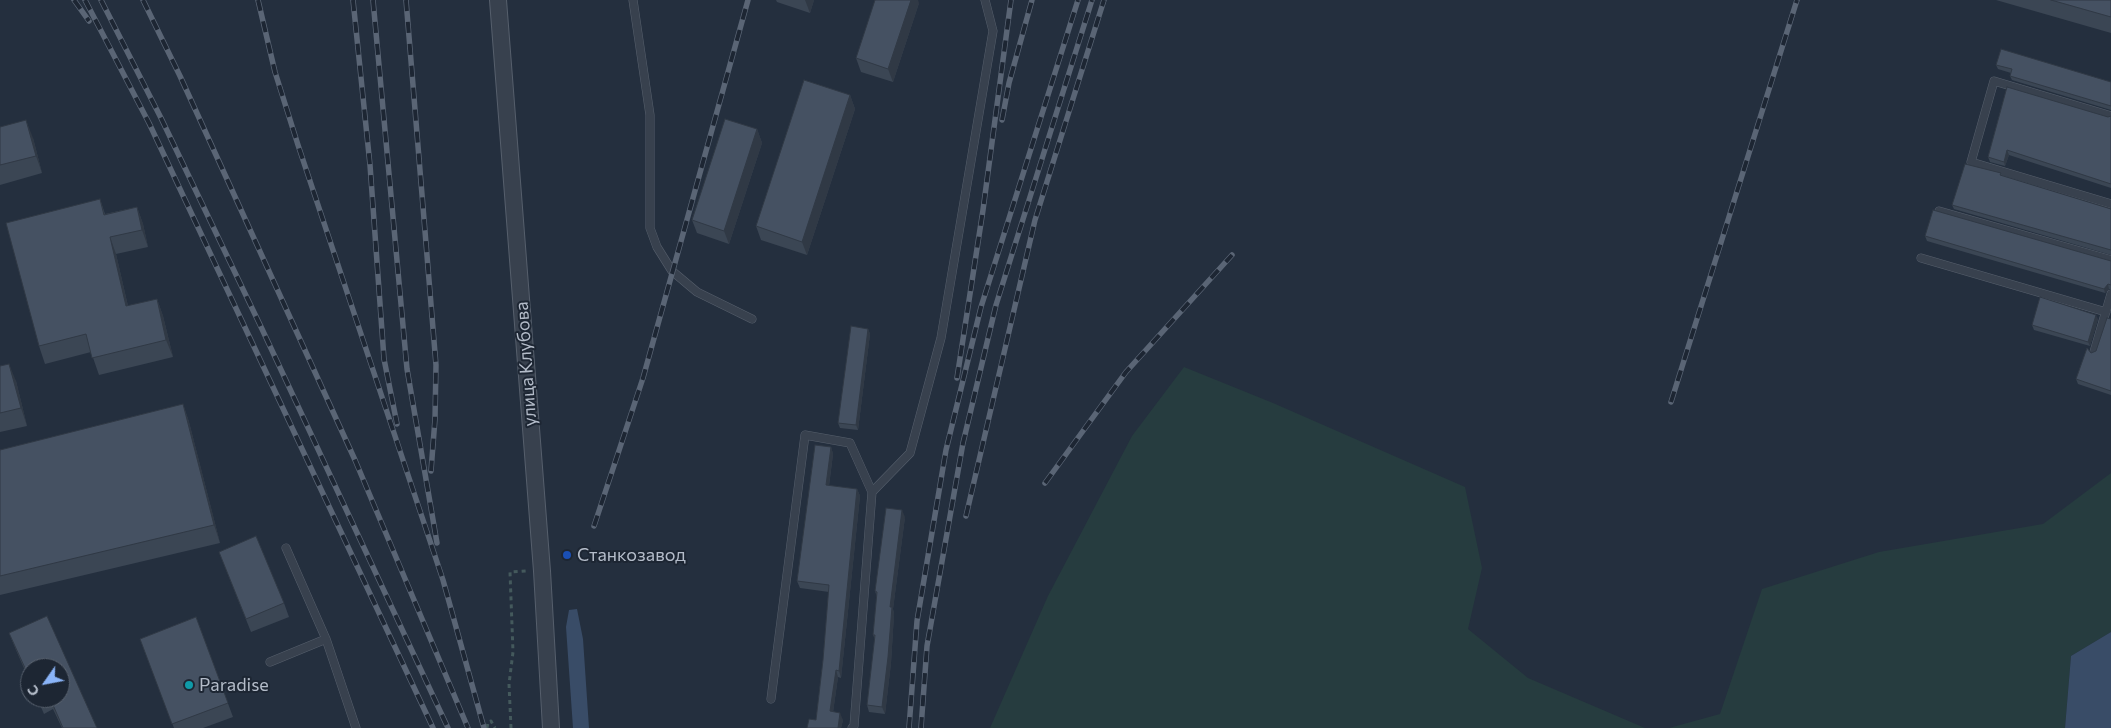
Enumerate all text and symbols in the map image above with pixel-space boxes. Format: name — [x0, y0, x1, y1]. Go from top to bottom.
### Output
street label: улица Клубова — [511, 301, 541, 427]
place label: Станкозавод — [577, 544, 686, 566]
marker: Станкозавод — [561, 549, 573, 561]
north arrow — [20, 658, 70, 708]
place label: Paradise — [199, 674, 269, 696]
marker: Paradise — [183, 679, 195, 691]
text: С — [23, 682, 43, 700]

